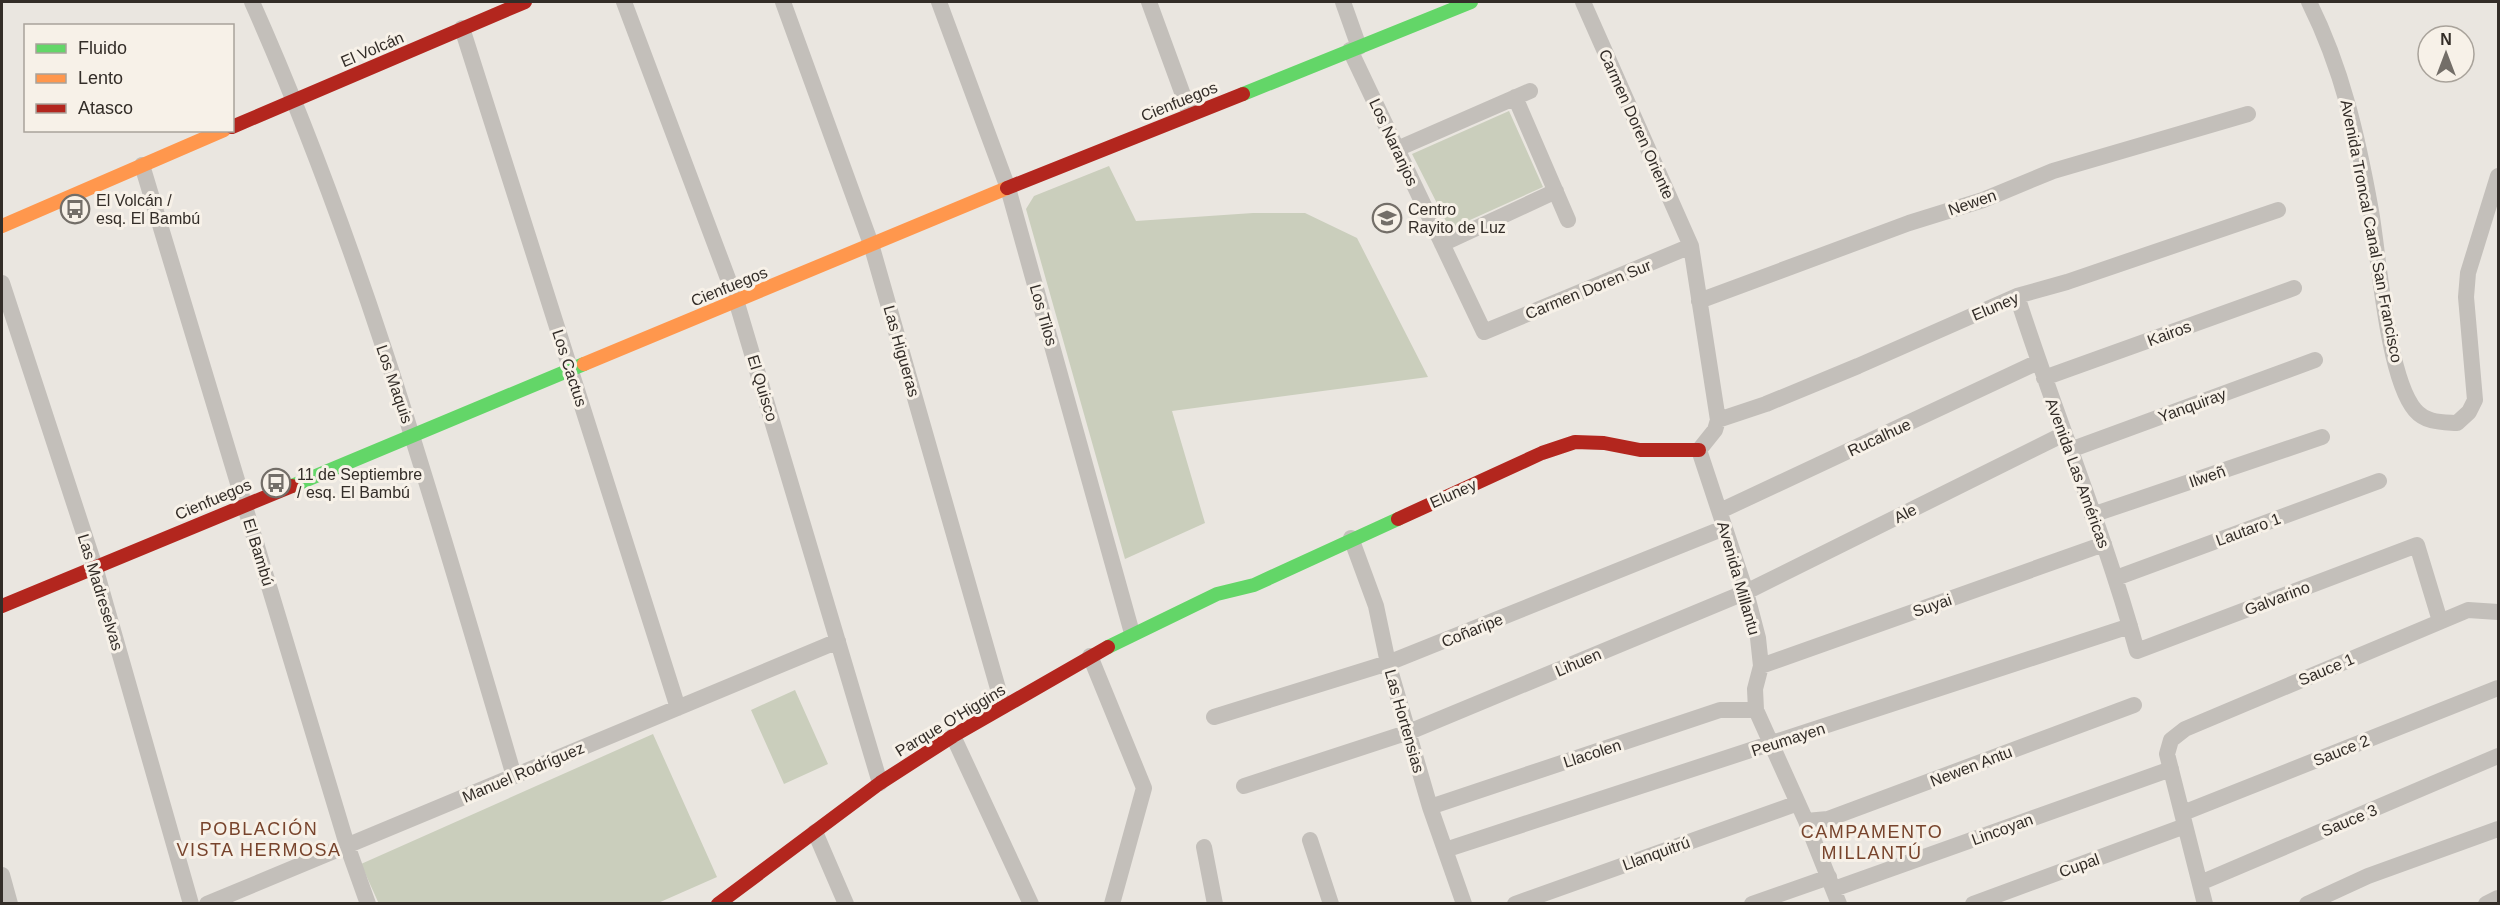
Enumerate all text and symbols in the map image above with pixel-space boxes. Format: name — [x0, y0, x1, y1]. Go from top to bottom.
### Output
legend — [24, 24, 234, 132]
north arrow — [2416, 24, 2476, 84]
street label: El Volcán — [338, 29, 406, 70]
text: N — [2440, 31, 2452, 48]
text: Fluido — [78, 38, 127, 58]
street label: Carmen Doren Oriente — [1596, 47, 1677, 202]
text: Lento — [78, 68, 123, 88]
street label: Cienfuegos — [1138, 78, 1220, 125]
street label: Los Naranjos — [1366, 96, 1421, 189]
text: Atasco — [78, 98, 133, 118]
street label: Avenida Troncal Canal San Francisco — [2338, 98, 2405, 364]
street label: Newen — [1946, 186, 1998, 219]
place label: El Volcán / esq. El Bambú — [96, 192, 200, 227]
bus stop icon: El Volcán / esq. El Bambú — [59, 193, 91, 225]
place label: Centro Rayito de Luz — [1408, 201, 1506, 236]
school or university icon: Centro Rayito de Luz — [1371, 202, 1403, 234]
street label: Carmen Doren Sur — [1523, 256, 1654, 322]
street label: Cienfuegos — [688, 263, 770, 310]
street label: Los Tilos — [1027, 282, 1060, 348]
street label: Eluney — [1969, 289, 2021, 324]
street label: Las Higueras — [880, 303, 923, 399]
street label: Kairos — [2145, 318, 2193, 349]
street label: Los Cactus — [549, 327, 590, 409]
street label: Los Maquis — [373, 343, 416, 426]
street label: El Quisco — [744, 353, 781, 423]
street label: Yanquiray — [2156, 385, 2228, 426]
street label: Avenida Las Américas — [2043, 396, 2113, 550]
street label: Rucalhue — [1845, 415, 1914, 459]
street label: Ilweñ — [2187, 462, 2228, 491]
place label: 11 de Septiembre / esq. El Bambú — [297, 466, 422, 501]
bus stop icon: 11 de Septiembre / esq. El Bambú — [260, 467, 292, 499]
street label: Cienfuegos — [173, 476, 254, 523]
street label: Eluney — [1427, 476, 1479, 511]
street label: Ale — [1891, 501, 1919, 526]
street label: Lautaro 1 — [2213, 510, 2283, 549]
street label: El Bambú — [240, 516, 277, 588]
street label: Avenida Millantu — [1714, 520, 1763, 637]
street label: Las Madreselvas — [75, 532, 126, 652]
street label: Galvarino — [2242, 578, 2312, 619]
street label: Suyai — [1910, 591, 1954, 620]
street label: Coñaripe — [1439, 610, 1506, 651]
street label: Lihuen — [1553, 645, 1604, 680]
street label: Sauce 1 — [2296, 650, 2357, 689]
street label: Las Hortensias — [1382, 668, 1427, 775]
street label: Parque O'Higgins — [892, 681, 1008, 760]
street label: Peumayen — [1749, 720, 1827, 759]
street label: Sauce 2 — [2311, 732, 2372, 769]
street label: Llacolen — [1561, 736, 1623, 771]
street label: Manuel Rodríguez — [460, 739, 587, 806]
street label: Newen Antu — [1928, 743, 2015, 790]
street label: Sauce 3 — [2319, 801, 2380, 840]
street label: Lincoyan — [1969, 811, 2035, 848]
district label: POBLACIÓN VISTA HERMOSA — [176, 818, 342, 860]
district label: CAMPAMENTO MILLANTÚ — [1801, 822, 1943, 863]
street label: Llanquitrú — [1620, 833, 1692, 873]
street label: Cupal — [2057, 850, 2102, 881]

